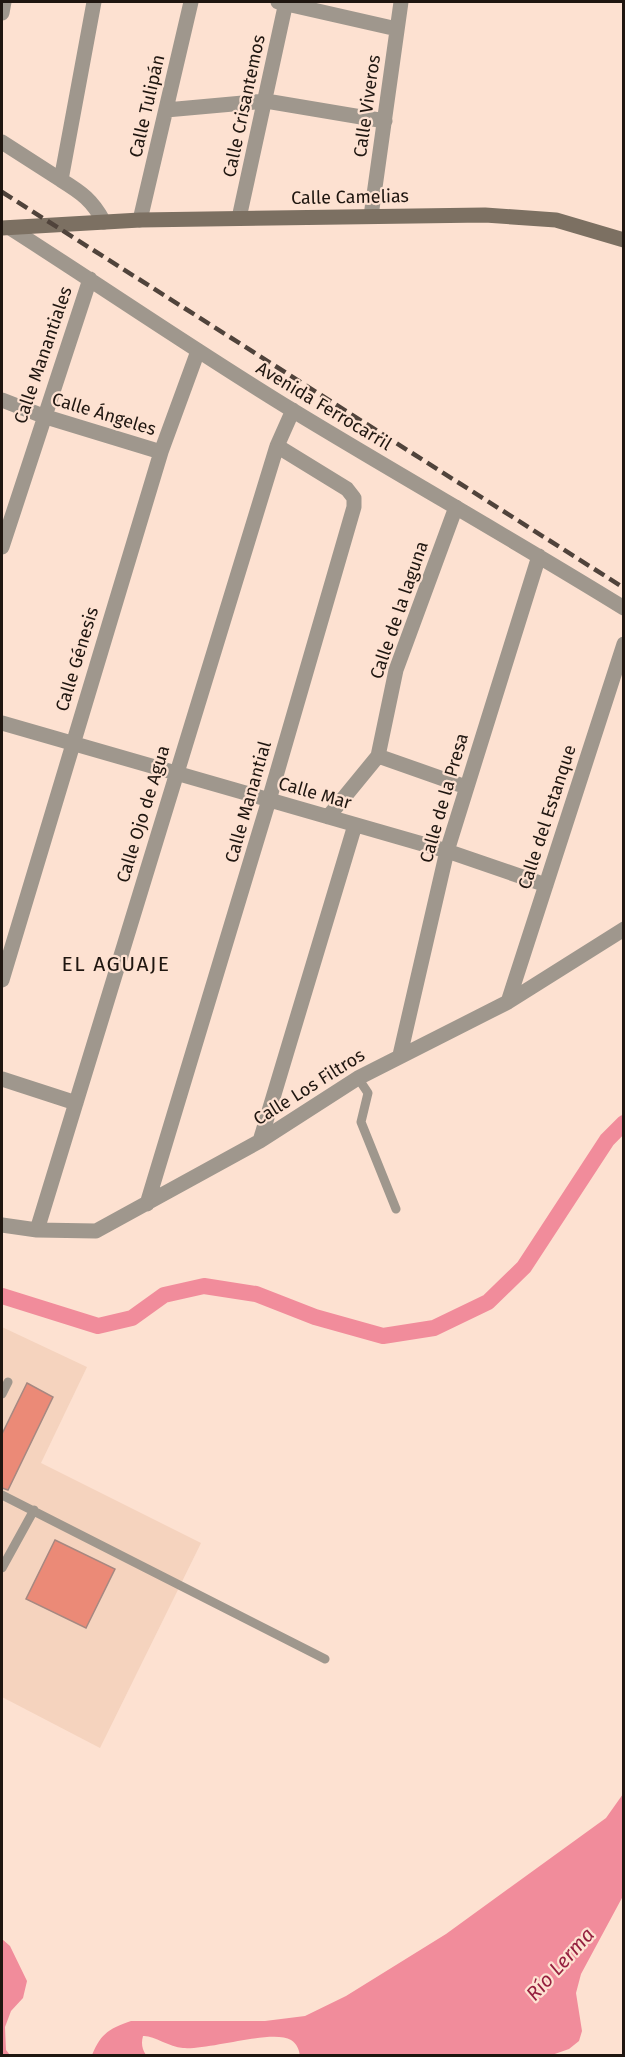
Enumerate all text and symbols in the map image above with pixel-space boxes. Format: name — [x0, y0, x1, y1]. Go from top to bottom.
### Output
street label: Calle Crisantemos — [218, 33, 270, 179]
street label: Calle Tulipán — [124, 52, 170, 160]
street label: Calle Viveros — [349, 53, 385, 159]
street label: Calle Camelias — [291, 185, 409, 209]
street label: Calle Manantiales — [9, 283, 77, 427]
street label: Avenida Ferrocarril — [252, 357, 396, 455]
street label: Calle Ángeles — [49, 387, 159, 440]
street label: Calle de la laguna — [365, 538, 433, 682]
street label: Calle Génesis — [51, 604, 103, 714]
street label: Calle de la Presa — [415, 731, 473, 865]
street label: Calle Manantial — [220, 739, 276, 865]
street label: Calle del Estanque — [513, 742, 581, 892]
street label: Calle Ojo de Agua — [112, 743, 174, 885]
street label: Calle Mar — [276, 772, 354, 814]
district label: EL AGUAJE — [61, 951, 171, 977]
street label: Calle Los Filtros — [249, 1044, 369, 1130]
water label: Río Lerma — [521, 1923, 599, 2005]

